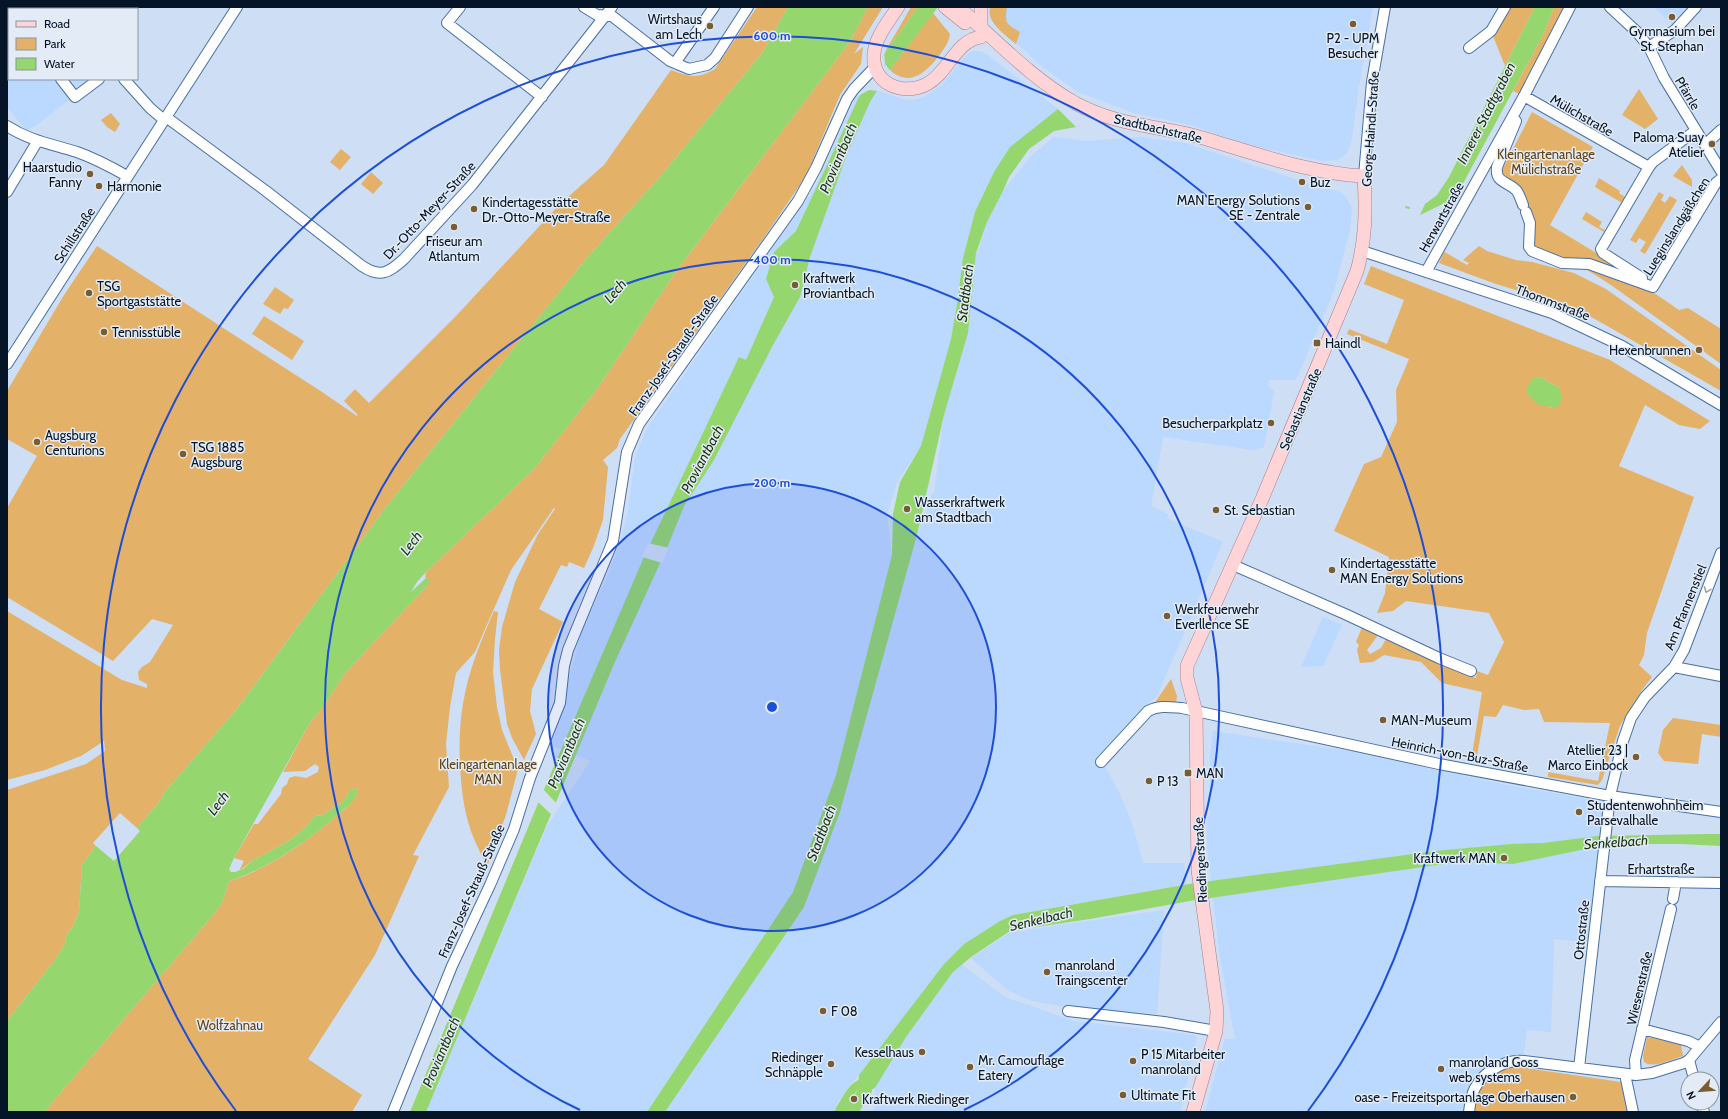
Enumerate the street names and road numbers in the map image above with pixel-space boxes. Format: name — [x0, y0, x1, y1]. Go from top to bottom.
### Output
street label: Georg-Haindl-Straße — [1358, 70, 1382, 187]
street label: Pfärrle — [1672, 74, 1704, 113]
street label: Mülichstraße — [1548, 91, 1617, 140]
street label: Stadtbachstraße — [1112, 110, 1204, 146]
street label: Dr.-Otto-Meyer-Straße — [379, 157, 479, 262]
street label: Lueginslandgäßchen — [1639, 174, 1713, 278]
street label: Herwartstraße — [1415, 179, 1467, 255]
street label: Schillstraße — [50, 204, 98, 266]
street label: Thommstraße — [1514, 281, 1593, 324]
street label: Franz-Josef-Strauß-Straße — [625, 291, 721, 419]
street label: Sebastianstraße — [1275, 365, 1325, 453]
street label: Am Pfannenstiel — [1661, 562, 1709, 652]
street label: Heinrich-von-Buz-Straße — [1390, 733, 1530, 775]
street label: Riedingerstraße — [1190, 816, 1210, 903]
street label: Franz-Josef-Strauß-Straße — [434, 821, 508, 960]
street label: Erhartstraße — [1627, 861, 1695, 877]
street label: Ottostraße — [1570, 899, 1592, 961]
street label: Wiesenstraße — [1623, 949, 1655, 1026]

